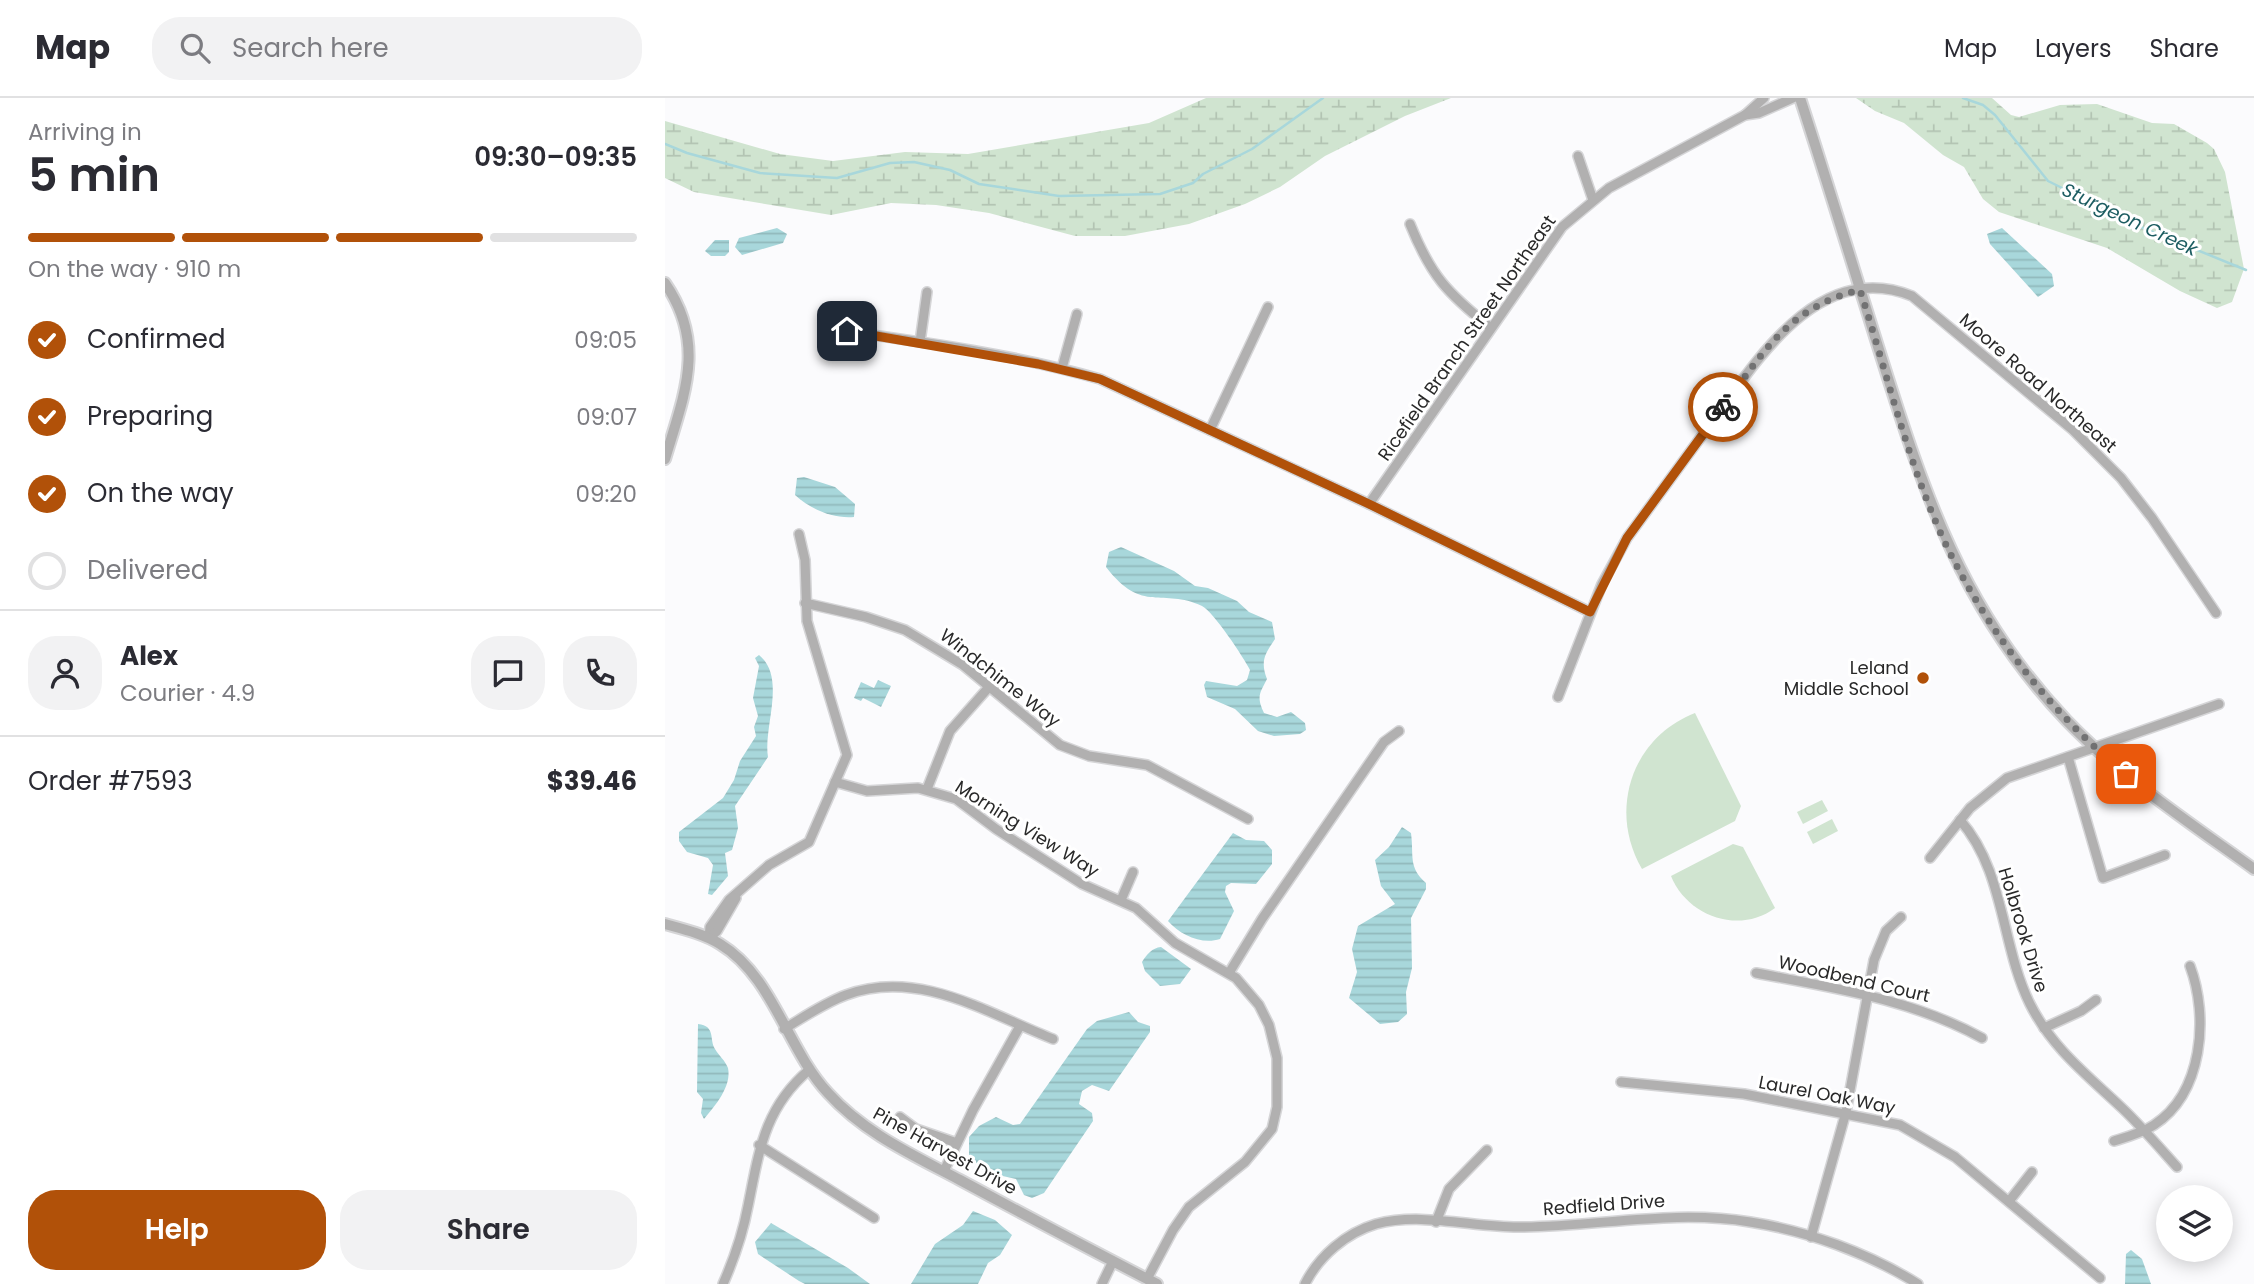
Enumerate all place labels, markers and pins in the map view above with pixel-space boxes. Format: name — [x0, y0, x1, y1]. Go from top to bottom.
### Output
pin — [817, 301, 877, 361]
place label: Leland Middle School — [1784, 655, 1909, 701]
marker: Leland Middle School — [1915, 670, 1931, 686]
pin — [2096, 744, 2156, 804]

